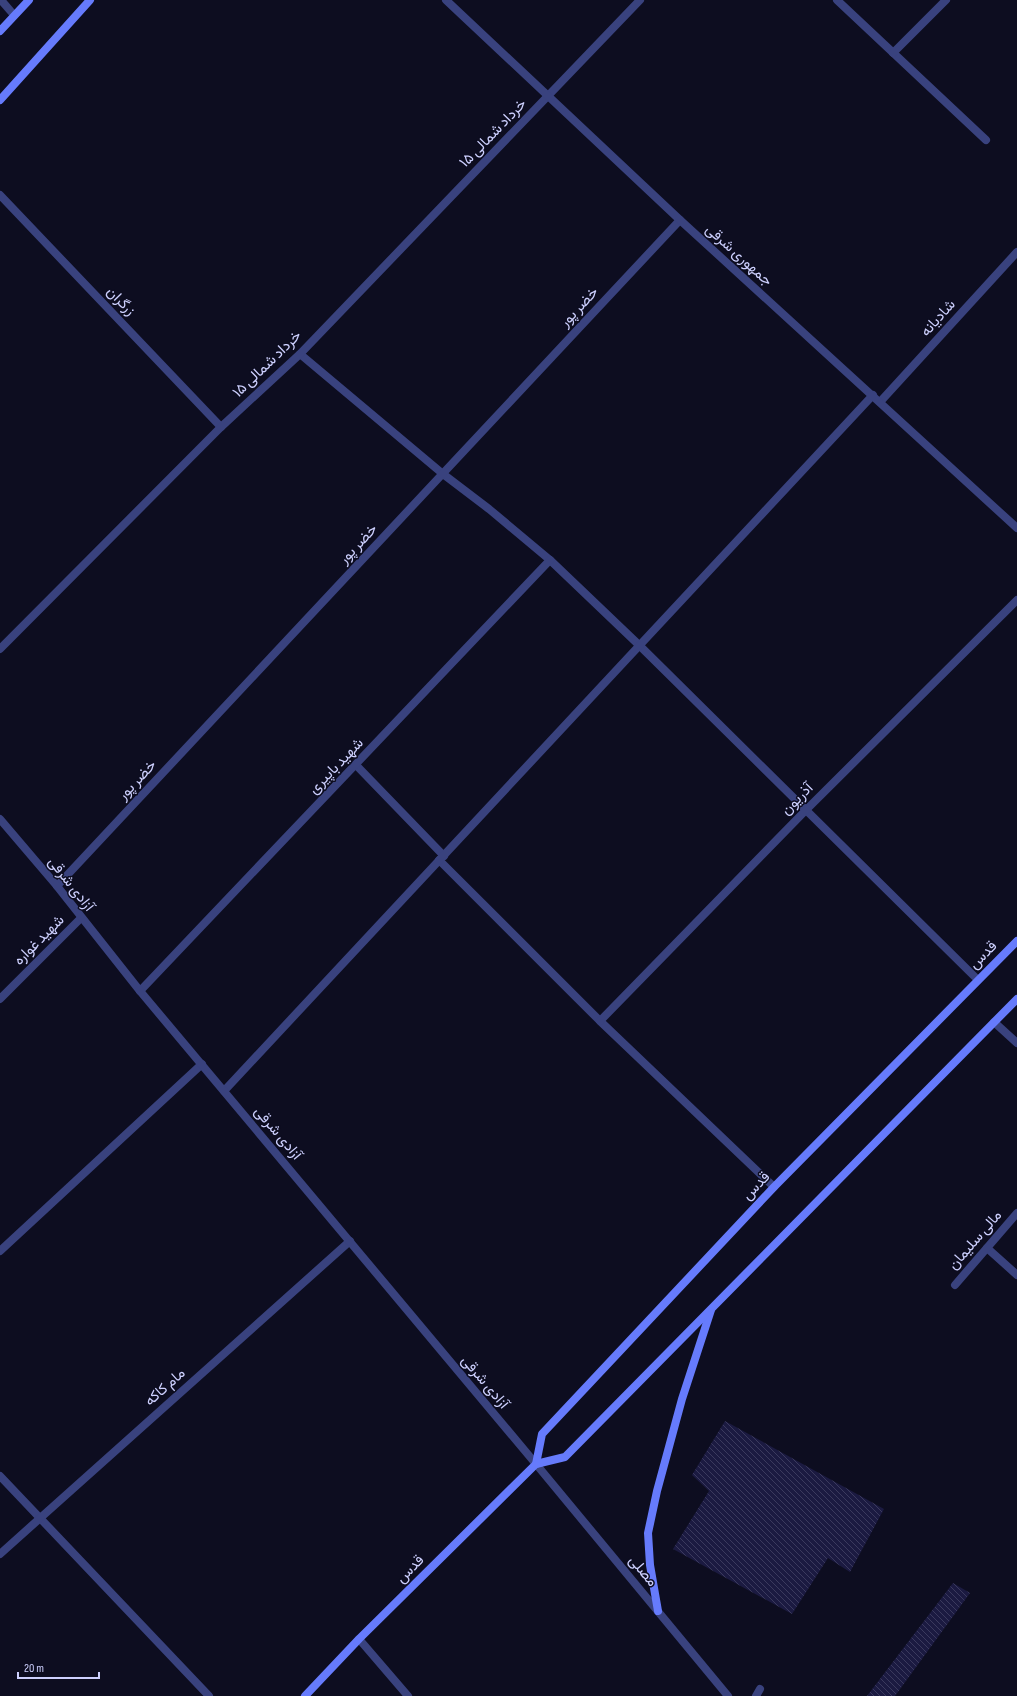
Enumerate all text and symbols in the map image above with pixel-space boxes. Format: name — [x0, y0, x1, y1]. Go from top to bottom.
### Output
street label: ۱۵ خرداد شمالی — [455, 94, 531, 172]
street label: جمهوری شرقی — [701, 220, 777, 290]
street label: زرگران — [102, 282, 140, 320]
street label: خضر پور — [555, 283, 602, 332]
street label: شادیانه — [916, 295, 960, 341]
street label: ۱۵ خرداد شمالی — [228, 326, 306, 402]
street label: خضر پور — [334, 520, 381, 569]
street label: شهید باپیری — [305, 734, 368, 798]
street label: خضر پور — [113, 756, 160, 805]
street label: آذریون — [777, 778, 818, 819]
street label: آزادی شرقی — [44, 853, 99, 916]
street label: شهید غواره — [10, 911, 68, 969]
street label: قدس — [965, 937, 1001, 973]
street label: آزادی شرقی — [250, 1102, 307, 1165]
street label: قدس — [738, 1168, 774, 1204]
street label: مالی سلیمان — [944, 1206, 1006, 1274]
street label: آزادی شرقی — [457, 1351, 514, 1414]
street label: مام کاکه — [141, 1364, 189, 1410]
street label: قدس — [392, 1551, 428, 1587]
street label: مصلی — [624, 1551, 662, 1591]
scale bar — [18, 1654, 99, 1680]
text: 20 m — [24, 1661, 44, 1676]

